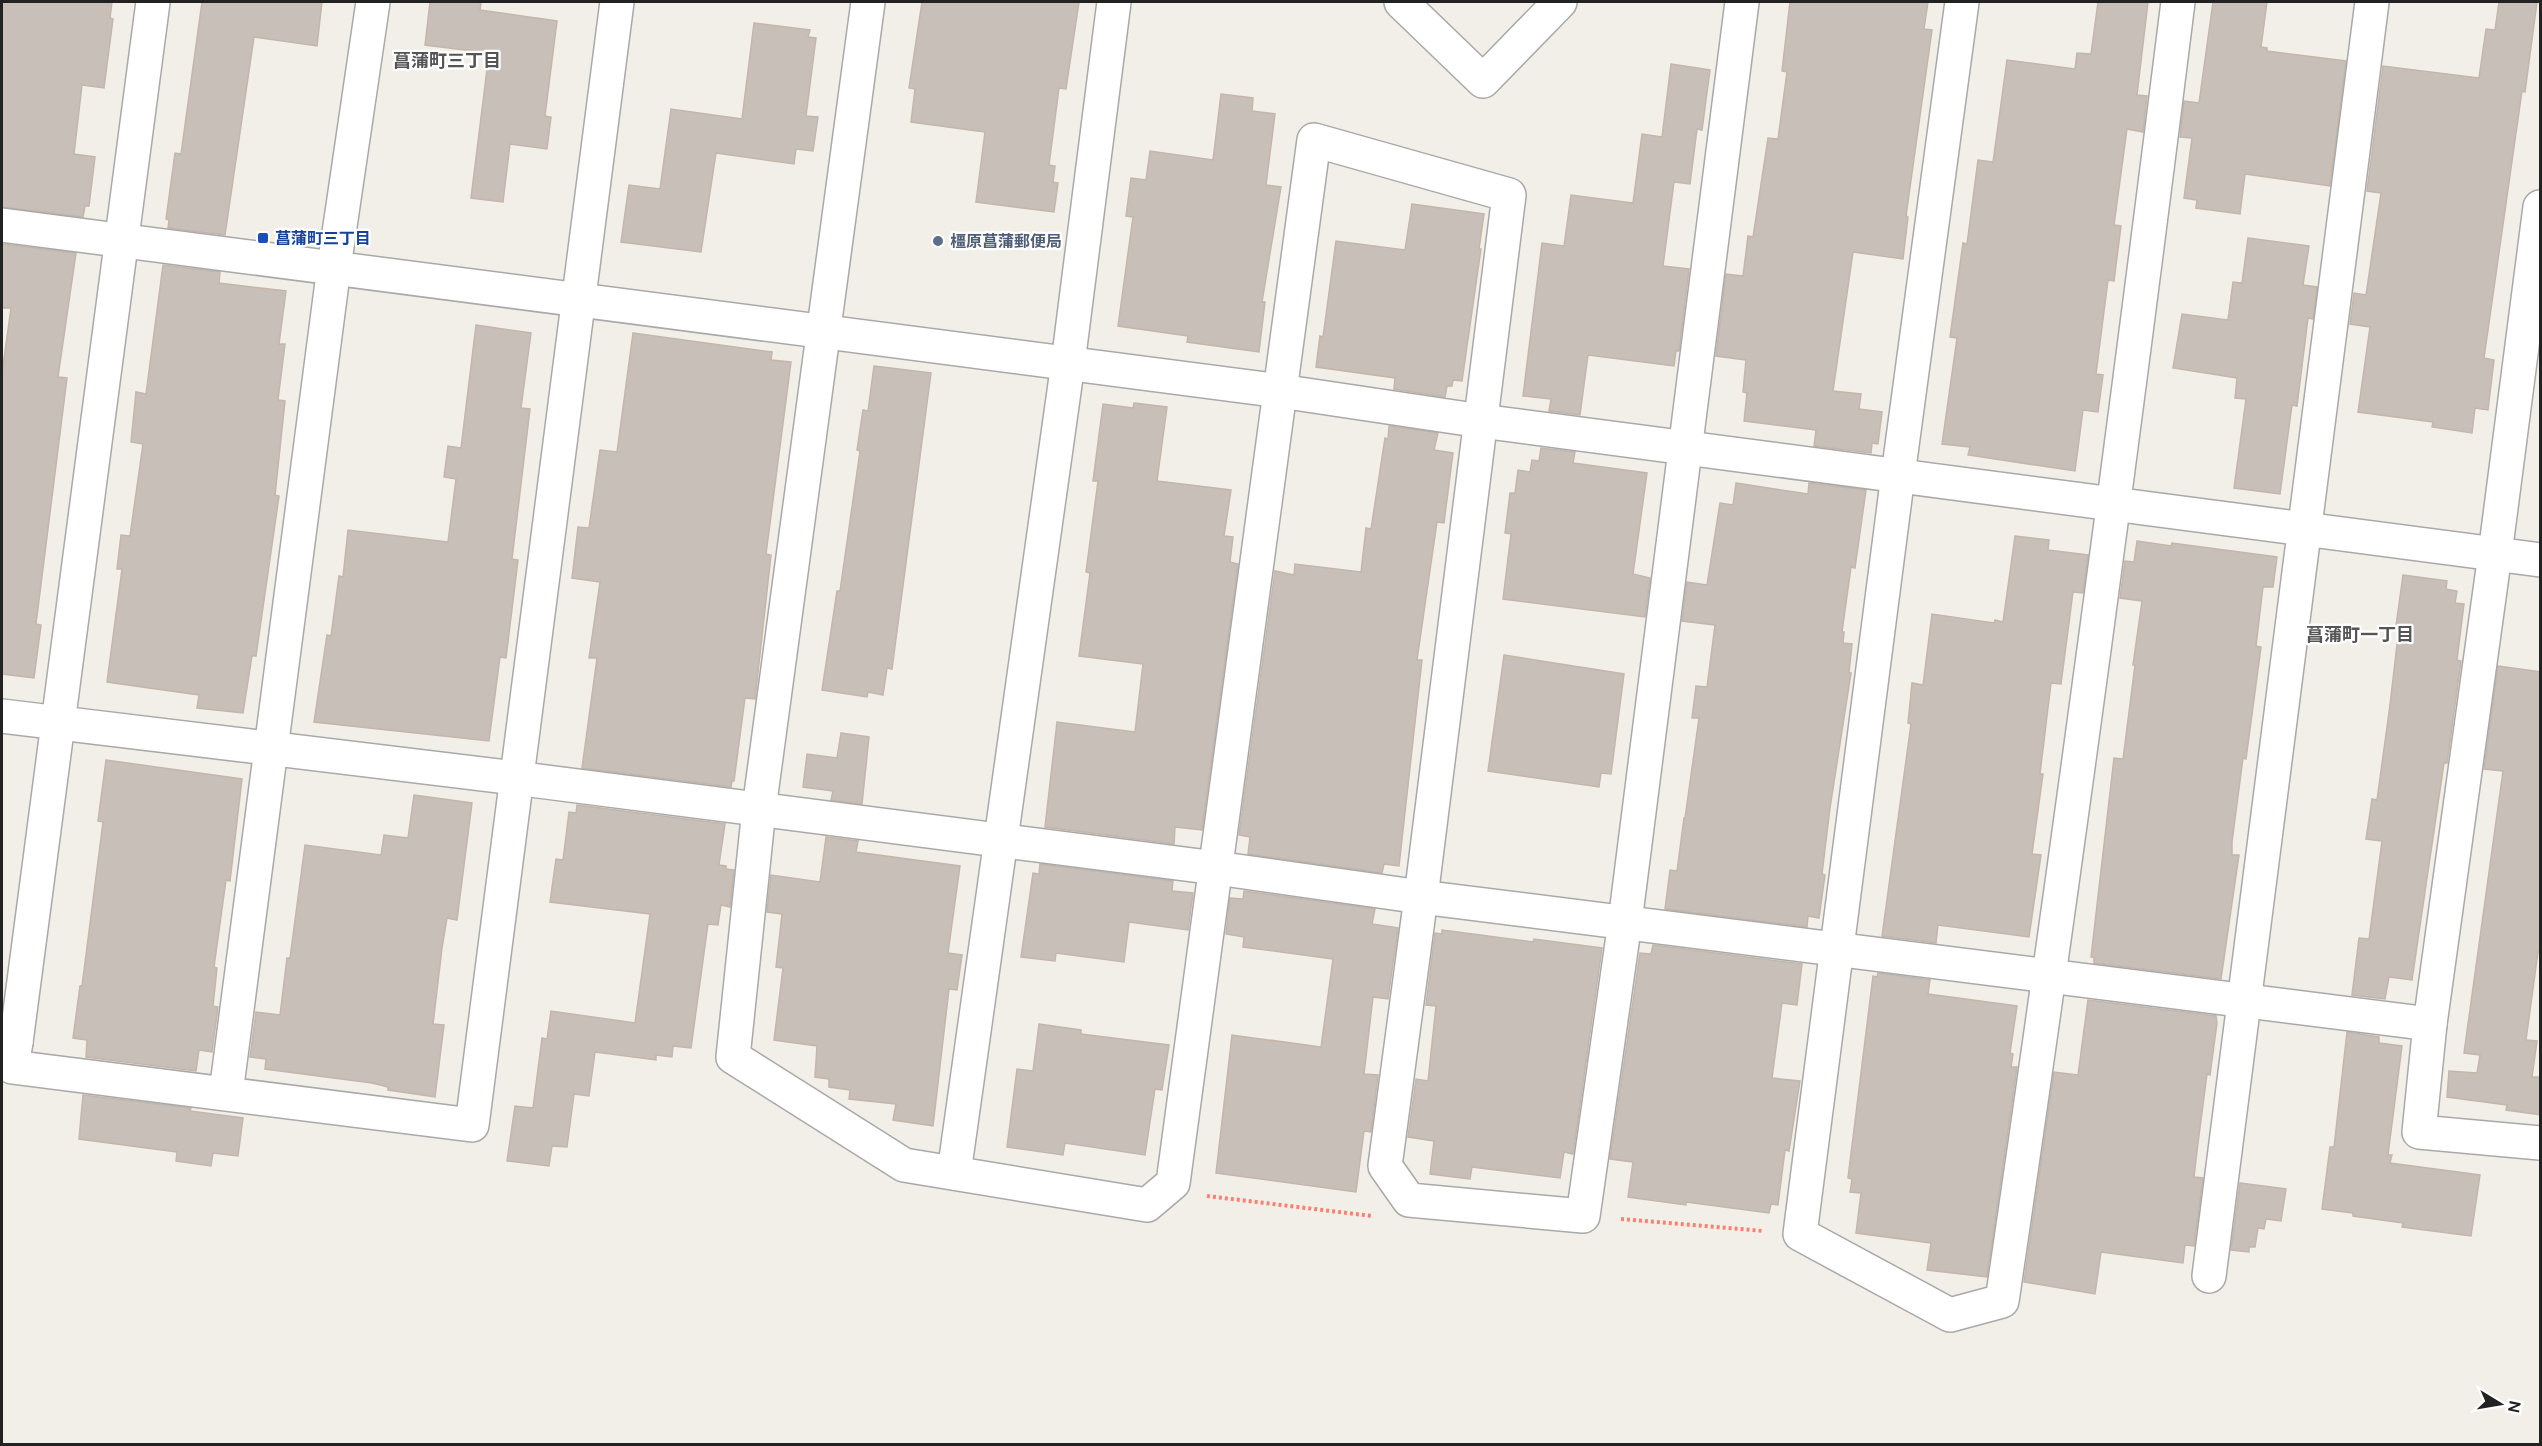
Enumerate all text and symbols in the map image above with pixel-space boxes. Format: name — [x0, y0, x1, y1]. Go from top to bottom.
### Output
district label: 菖蒲町三丁目 — [393, 49, 501, 73]
place label: 菖蒲町三丁目 — [275, 228, 371, 249]
marker: 菖蒲町三丁目 — [256, 231, 270, 245]
place label: 橿原菖蒲郵便局 — [950, 231, 1062, 252]
marker: 橿原菖蒲郵便局 — [931, 234, 945, 248]
district label: 菖蒲町一丁目 — [2306, 623, 2414, 647]
north arrow — [2470, 1374, 2530, 1434]
text: N — [2503, 1399, 2526, 1414]

